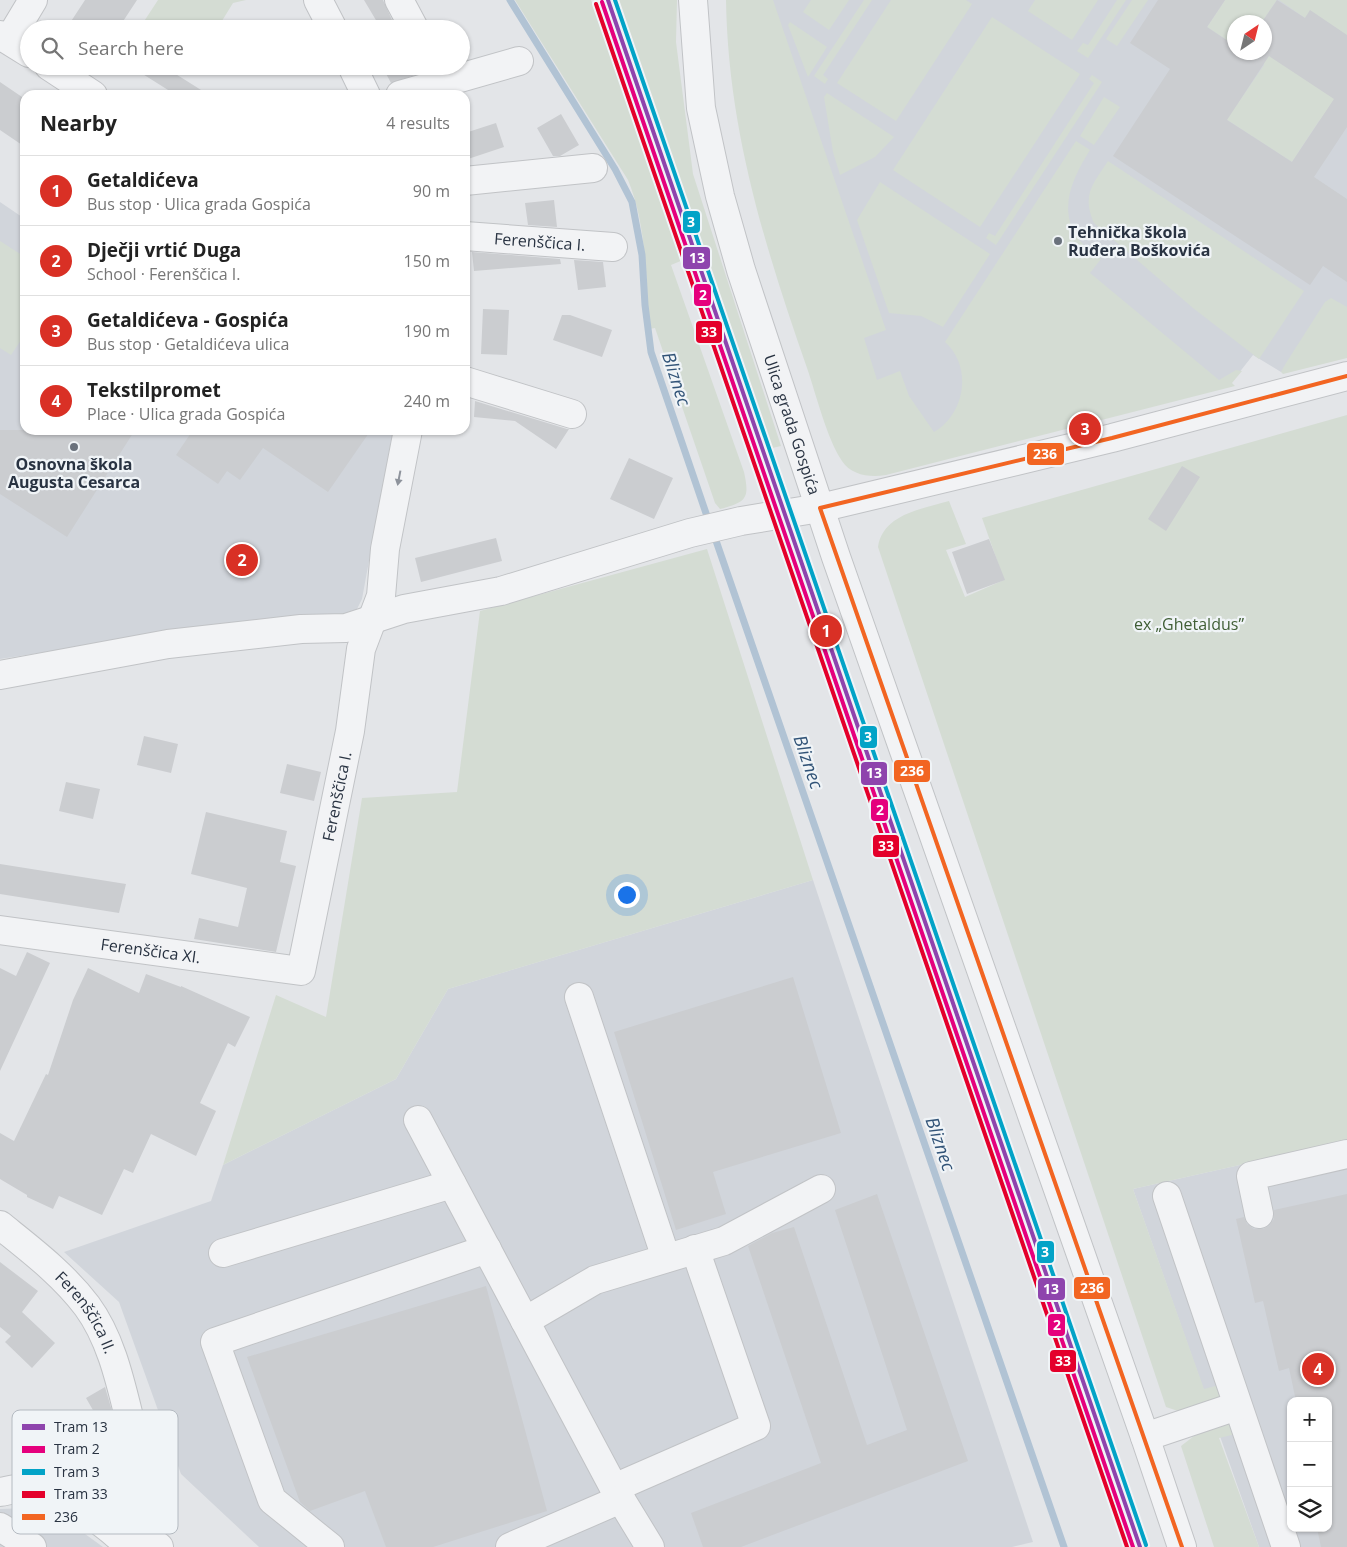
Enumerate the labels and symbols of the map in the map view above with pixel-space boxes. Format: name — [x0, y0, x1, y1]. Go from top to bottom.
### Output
north arrow — [1227, 15, 1272, 60]
line badge: 3 — [682, 210, 701, 234]
text: 3 — [687, 212, 695, 231]
place label: Tehnička škola Ruđera Boškovića — [1068, 221, 1210, 261]
street label: Ferenščica I. — [493, 227, 586, 256]
marker: Tehnička škola Ruđera Boškovića — [1052, 235, 1064, 247]
line badge: 13 — [682, 246, 711, 270]
text: 13 — [689, 248, 705, 267]
line badge: 2 — [693, 283, 712, 307]
text: 2 — [699, 285, 707, 304]
line badge: 33 — [695, 320, 723, 344]
text: 33 — [701, 322, 717, 341]
water label: Bliznec — [657, 349, 697, 410]
street label: Ulica grada Gospića — [759, 351, 826, 498]
pin: 3 — [1069, 410, 1101, 448]
marker: Osnovna škola Augusta Cesarca — [68, 441, 80, 453]
line badge: 236 — [1026, 442, 1065, 466]
text: 236 — [1033, 444, 1057, 463]
place label: Osnovna škola Augusta Cesarca — [8, 453, 140, 493]
one-way arrow — [394, 470, 402, 486]
pin: 2 — [226, 541, 258, 579]
pin: 1 — [810, 612, 842, 650]
park label: ex „Ghetaldus” — [1134, 613, 1244, 635]
line badge: 3 — [859, 725, 878, 749]
text: 3 — [864, 727, 872, 746]
water label: Bliznec — [789, 732, 830, 793]
street label: Ferenščica I. — [317, 749, 357, 843]
line badge: 236 — [893, 759, 931, 783]
line badge: 13 — [860, 761, 888, 786]
text: 236 — [900, 761, 924, 780]
text: 13 — [866, 763, 882, 782]
line badge: 2 — [870, 798, 889, 822]
text: 2 — [876, 800, 884, 819]
line badge: 33 — [872, 834, 900, 858]
text: 33 — [878, 836, 894, 855]
your location — [614, 882, 640, 908]
street label: Ferenščica XI. — [99, 933, 202, 968]
water label: Bliznec — [921, 1114, 962, 1175]
line badge: 3 — [1036, 1240, 1055, 1264]
text: 3 — [1041, 1242, 1049, 1261]
street label: Ferenščica II. — [51, 1266, 121, 1357]
line badge: 236 — [1073, 1276, 1111, 1300]
line badge: 13 — [1037, 1277, 1066, 1301]
text: 236 — [1080, 1278, 1104, 1297]
text: 13 — [1043, 1279, 1059, 1298]
line badge: 2 — [1047, 1313, 1066, 1337]
text: 2 — [1053, 1315, 1061, 1334]
line badge: 33 — [1049, 1349, 1077, 1373]
pin: 4 — [1302, 1350, 1334, 1388]
text: 33 — [1055, 1351, 1071, 1370]
legend — [12, 1410, 178, 1534]
text: Tram 13 — [54, 1417, 108, 1436]
text: Tram 2 — [54, 1439, 100, 1458]
text: Tram 3 — [54, 1462, 100, 1481]
text: Tram 33 — [54, 1484, 108, 1503]
text: 236 — [54, 1507, 78, 1526]

